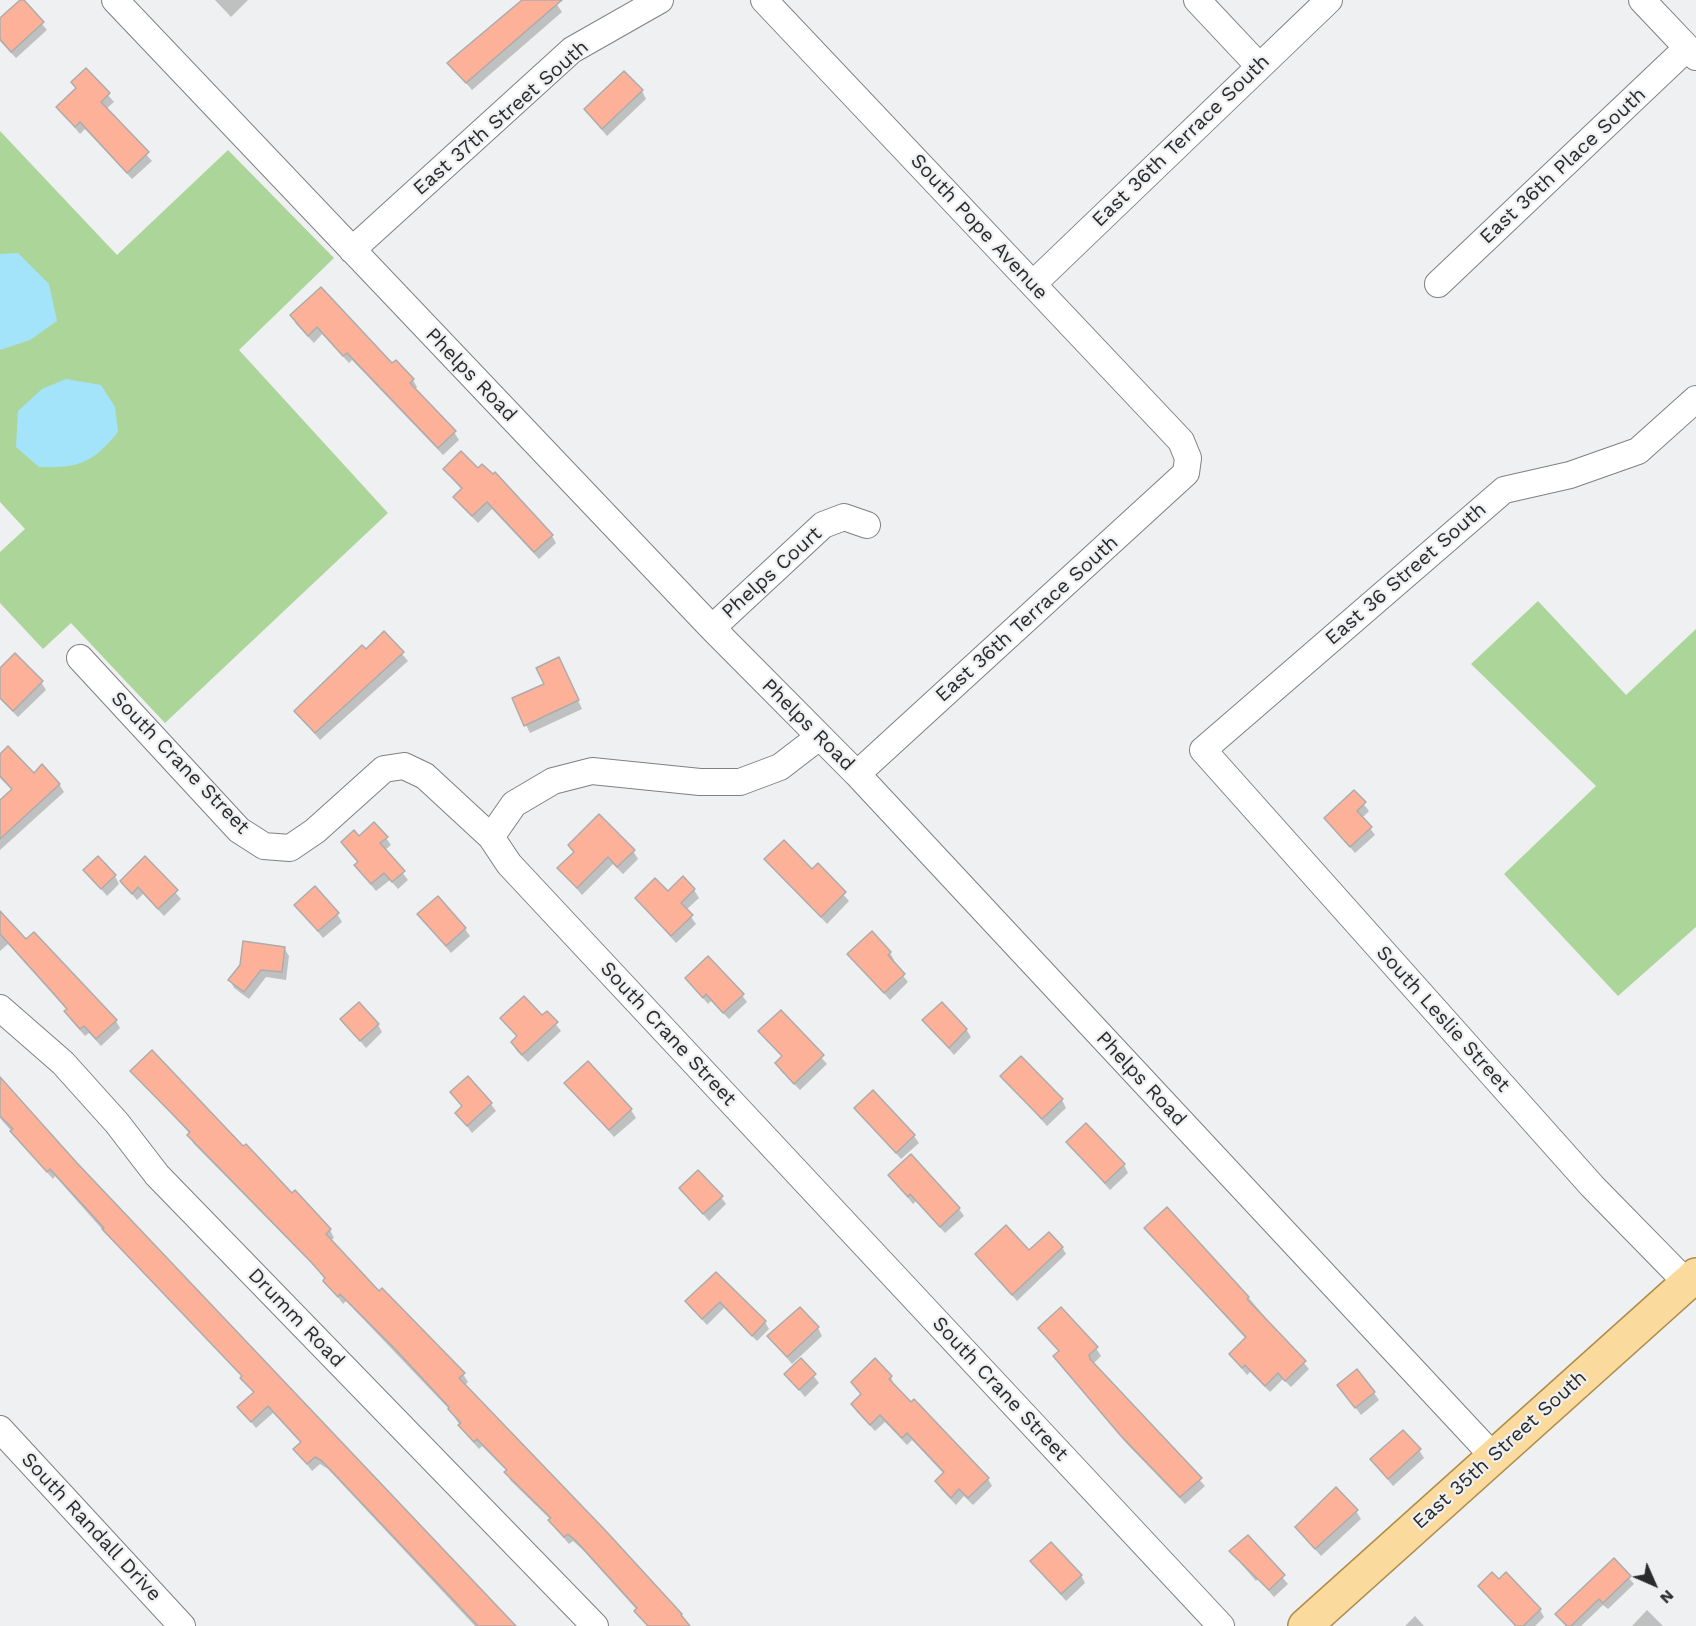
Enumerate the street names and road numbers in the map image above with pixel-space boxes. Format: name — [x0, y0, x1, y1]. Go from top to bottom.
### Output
street label: East 37th Street South — [408, 35, 594, 201]
street label: East 36th Terrace South — [1087, 50, 1275, 232]
street label: East 36th Place South — [1475, 83, 1651, 249]
street label: South Pope Avenue — [905, 149, 1053, 305]
street label: Phelps Road — [420, 323, 522, 427]
street label: East 36 Street South — [1321, 498, 1491, 650]
street label: Phelps Court — [717, 522, 827, 624]
street label: East 36th Terrace South — [931, 531, 1123, 707]
street label: Phelps Road — [757, 674, 859, 776]
street label: South Crane Street — [106, 687, 254, 839]
street label: South Leslie Street — [1371, 941, 1515, 1097]
street label: South Crane Street — [595, 957, 741, 1111]
street label: Phelps Road — [1091, 1027, 1191, 1131]
street label: Drumm Road — [243, 1263, 349, 1373]
street label: South Crane Street — [927, 1312, 1073, 1466]
street label: East 35th Street South — [1408, 1366, 1592, 1534]
street label: South Randall Drive — [16, 1448, 166, 1606]

